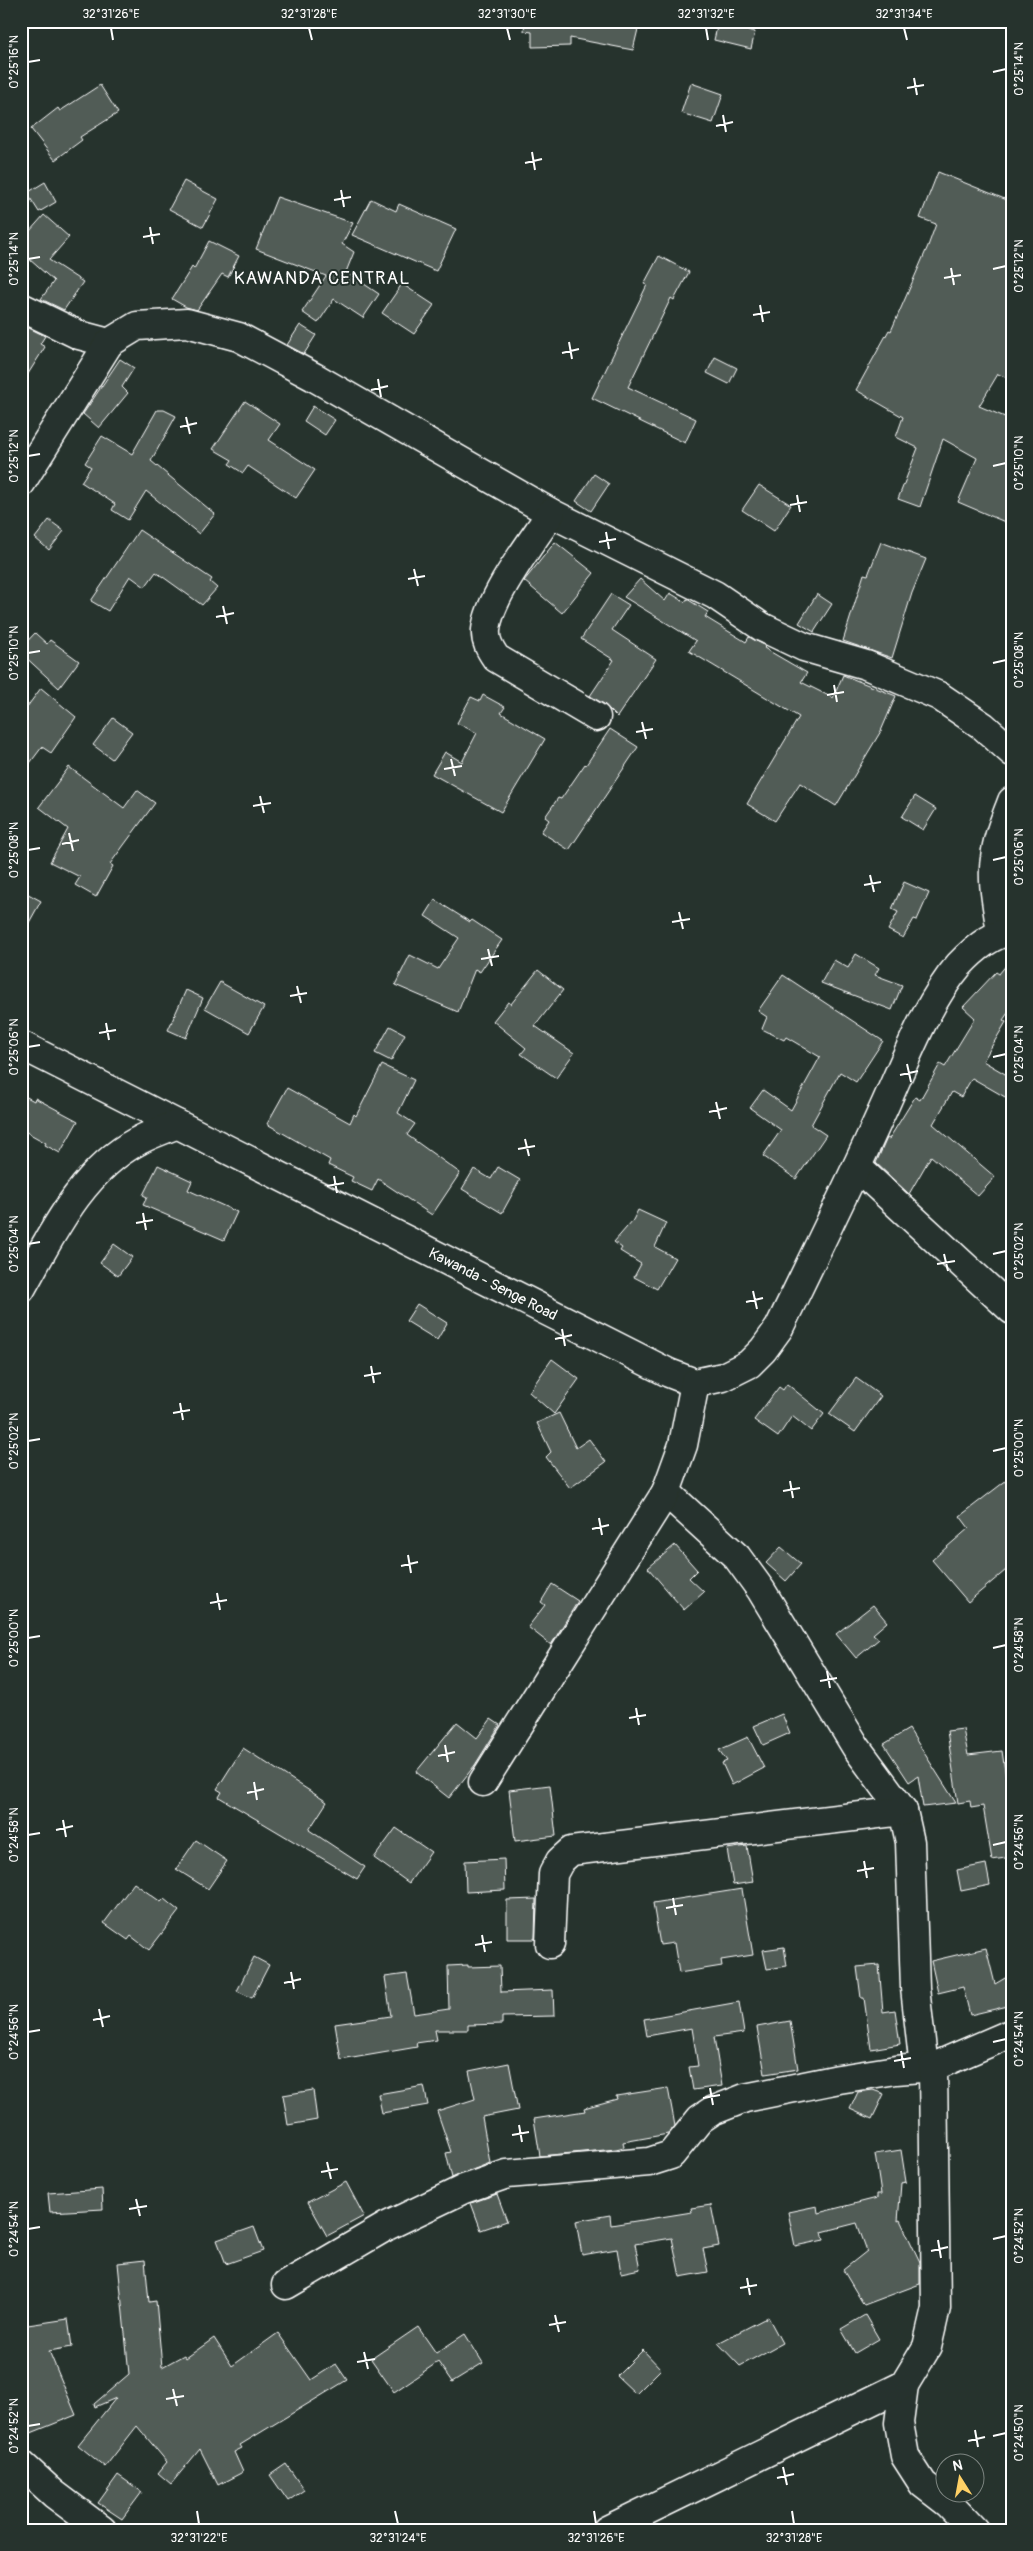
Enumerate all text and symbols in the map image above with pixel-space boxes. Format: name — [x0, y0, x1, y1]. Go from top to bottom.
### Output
text: 32°31'26"E — [82, 7, 140, 22]
text: 32°31'28"E — [281, 7, 337, 22]
text: 32°31'30"E — [478, 7, 536, 22]
text: 32°31'32"E — [678, 7, 734, 22]
text: 32°31'34"E — [875, 7, 933, 22]
text: 0°25'16"N — [7, 35, 22, 89]
text: 0°25'14"N — [1012, 42, 1027, 96]
text: 0°25'14"N — [7, 232, 22, 286]
text: 0°25'12"N — [1012, 239, 1027, 293]
district label: KAWANDA CENTRAL — [234, 267, 410, 290]
text: 0°25'12"N — [7, 429, 22, 483]
text: 0°25'10"N — [1012, 436, 1027, 490]
text: 0°25'10"N — [7, 626, 22, 680]
text: 0°25'08"N — [1012, 632, 1027, 688]
text: 0°25'08"N — [7, 822, 22, 878]
text: 0°25'06"N — [1012, 828, 1027, 886]
text: 0°25'06"N — [7, 1018, 22, 1076]
text: 0°25'04"N — [1012, 1025, 1027, 1083]
text: 0°25'04"N — [7, 1215, 22, 1273]
text: 0°25'02"N — [1012, 1223, 1027, 1279]
street label: Kawanda - Senge Road — [425, 1244, 560, 1325]
text: 0°25'02"N — [7, 1413, 22, 1469]
text: 0°25'00"N — [1012, 1419, 1027, 1477]
text: 0°25'00"N — [7, 1609, 22, 1667]
text: 0°24'58"N — [1012, 1617, 1027, 1673]
text: 0°24'58"N — [7, 1807, 22, 1863]
text: 0°24'56"N — [1012, 1814, 1027, 1870]
text: 0°24'56"N — [7, 2004, 22, 2060]
text: 0°24'54"N — [1012, 2011, 1027, 2067]
text: 0°24'54"N — [7, 2201, 22, 2257]
text: 0°24'52"N — [1012, 2208, 1027, 2264]
text: 0°24'52"N — [7, 2398, 22, 2454]
text: 0°24'50"N — [1012, 2404, 1027, 2462]
north arrow — [936, 2454, 986, 2504]
text: N — [951, 2456, 964, 2475]
text: 32°31'22"E — [171, 2531, 227, 2546]
text: 32°31'24"E — [369, 2531, 427, 2546]
text: 32°31'26"E — [567, 2531, 625, 2546]
text: 32°31'28"E — [766, 2531, 822, 2546]

